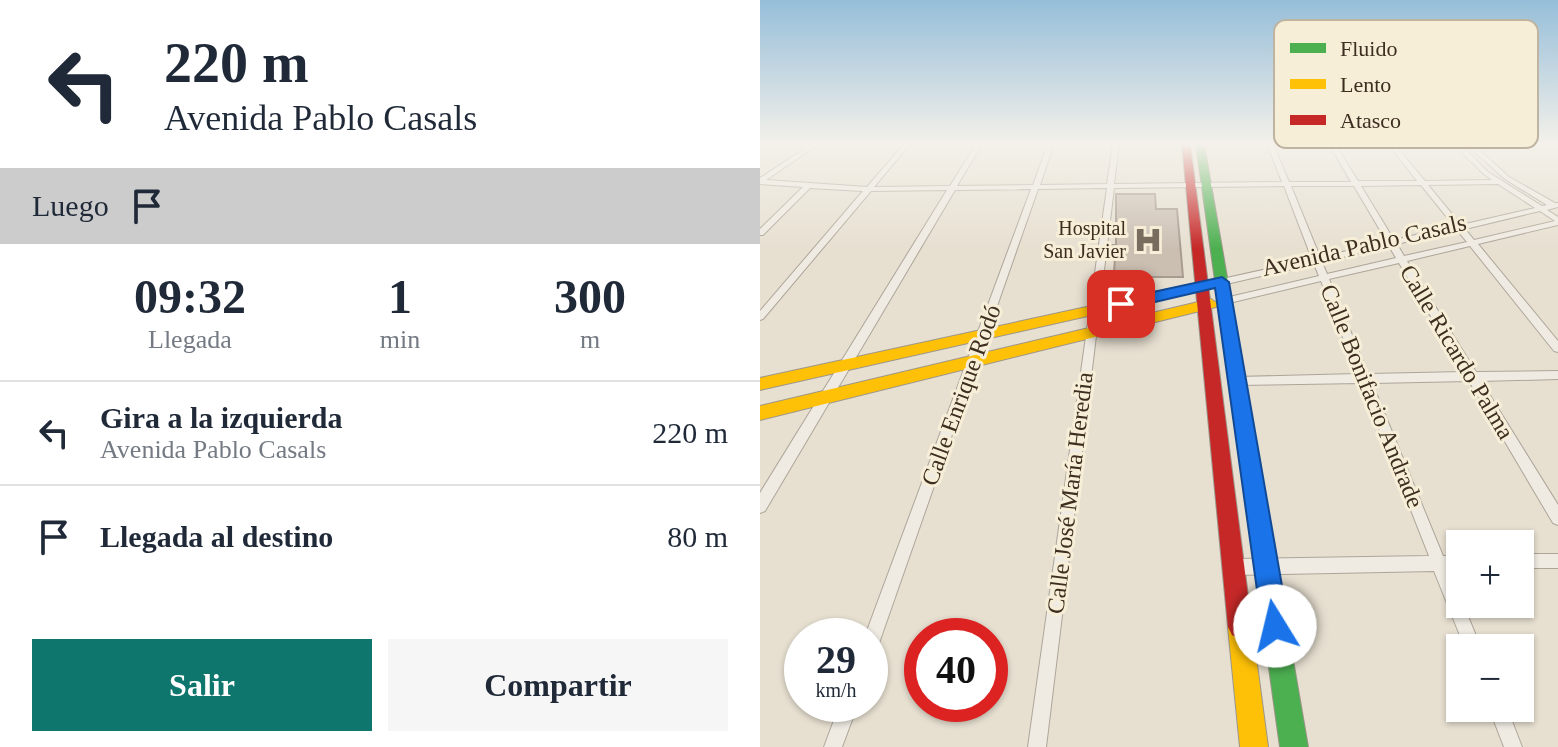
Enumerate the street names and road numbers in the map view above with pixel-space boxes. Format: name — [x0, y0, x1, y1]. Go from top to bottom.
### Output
street label: Avenida Pablo Casals — [1259, 209, 1469, 281]
street label: Calle Ricardo Palma — [1395, 260, 1519, 444]
street label: Calle Bonifacio Andrade — [1315, 281, 1429, 511]
street label: Calle Enrique Rodó — [916, 301, 1006, 489]
street label: Calle José María Heredia — [1042, 370, 1098, 615]

